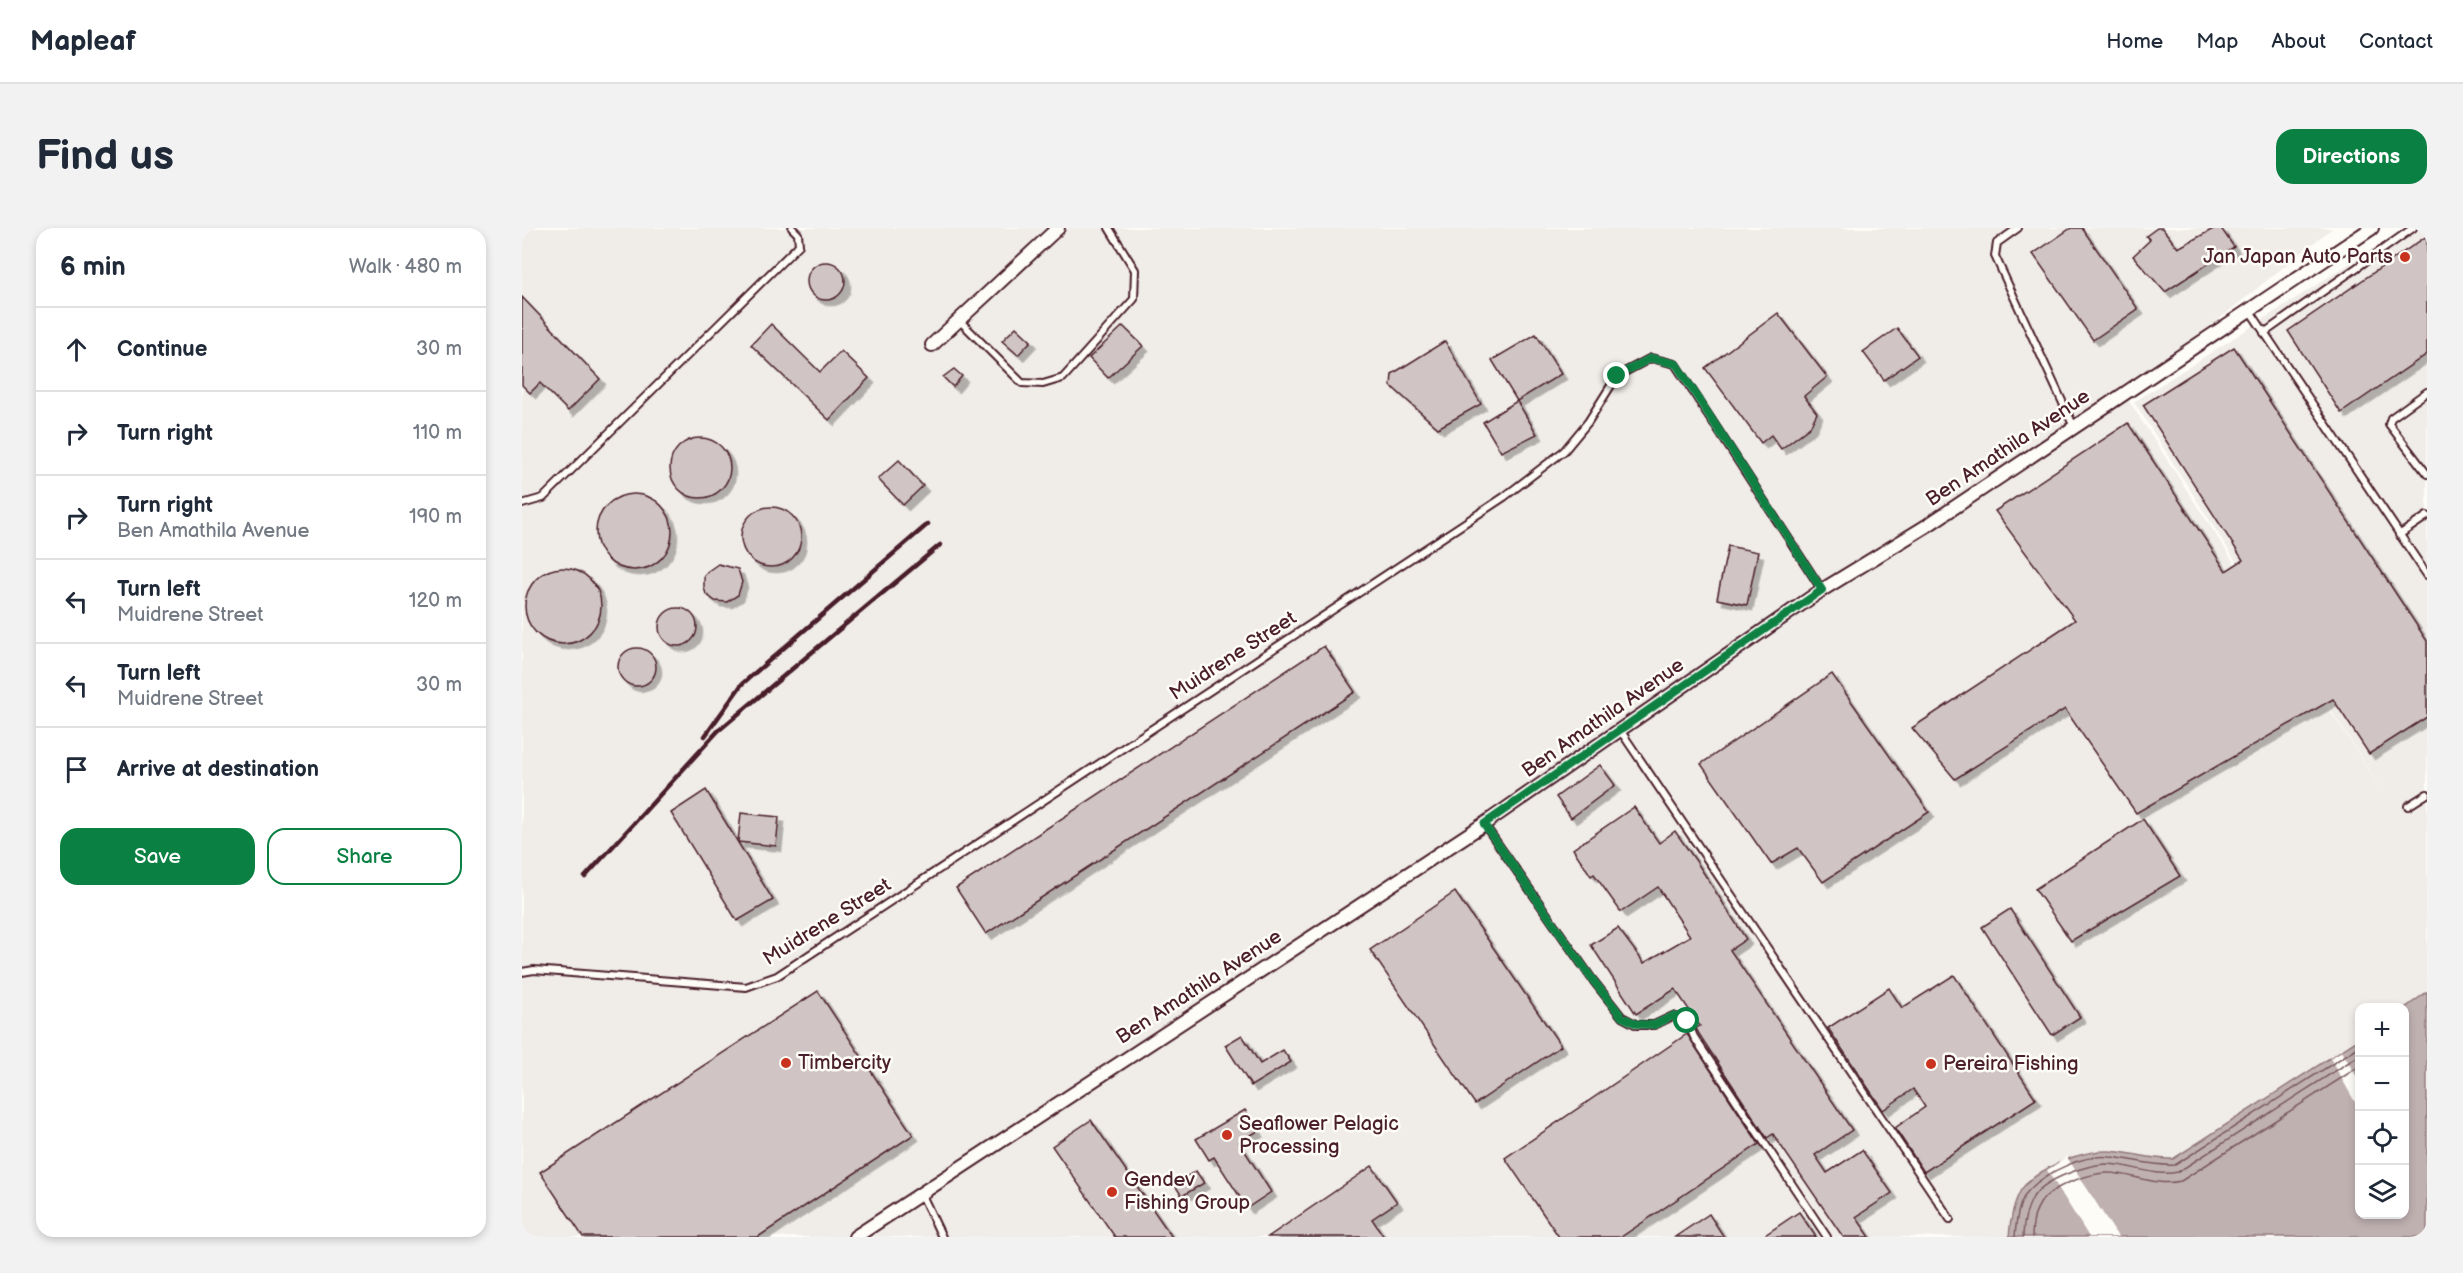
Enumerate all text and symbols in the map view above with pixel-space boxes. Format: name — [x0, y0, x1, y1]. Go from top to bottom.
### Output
text: Mapleaf — [30, 25, 136, 58]
text: Home — [2106, 29, 2163, 54]
text: Map — [2196, 29, 2238, 54]
text: About — [2271, 29, 2326, 54]
text: Contact — [2359, 29, 2433, 54]
button: Directions — [2276, 129, 2427, 184]
text: Find us — [36, 131, 174, 182]
place label: Jan Japan Auto Parts — [2203, 245, 2393, 269]
marker: Jan Japan Auto Parts — [2398, 250, 2412, 264]
text: 6 min — [60, 252, 126, 283]
text: Walk · 480 m — [349, 255, 462, 279]
icon: ahead — [60, 333, 93, 366]
text: Continue — [117, 336, 207, 363]
text: 30 m — [416, 337, 462, 361]
route end — [1603, 362, 1629, 388]
street label: Ben Amathila Avenue — [1922, 384, 2095, 512]
icon: right — [60, 417, 93, 450]
text: Turn right — [117, 420, 213, 447]
text: 110 m — [413, 421, 462, 445]
text: Turn right — [117, 492, 213, 519]
icon: right — [60, 501, 93, 534]
text: 190 m — [409, 505, 462, 529]
text: Ben Amathila Avenue — [117, 519, 309, 543]
text: Turn left — [117, 576, 201, 603]
icon: left — [60, 585, 93, 618]
text: 120 m — [409, 589, 462, 613]
text: Muidrene Street — [117, 603, 263, 627]
street label: Muidrene Street — [1165, 606, 1301, 706]
street label: Ben Amathila Avenue — [1517, 653, 1689, 783]
text: Turn left — [117, 660, 201, 687]
icon: left — [60, 669, 93, 702]
text: 30 m — [416, 673, 462, 697]
text: Muidrene Street — [117, 687, 263, 711]
icon: arrive — [60, 753, 93, 786]
text: Arrive at destination — [117, 756, 319, 783]
button: Save — [60, 828, 255, 885]
button: Share — [267, 828, 462, 885]
street label: Muidrene Street — [759, 873, 895, 971]
street label: Ben Amathila Avenue — [1112, 924, 1286, 1049]
map controls — [2355, 1003, 2409, 1219]
button: + — [2355, 1003, 2409, 1057]
route start — [1673, 1007, 1699, 1033]
place label: Timbercity — [798, 1051, 891, 1075]
place label: Pereira Fishing — [1943, 1052, 2079, 1076]
marker: Timbercity — [779, 1056, 793, 1070]
marker: Pereira Fishing — [1924, 1057, 1938, 1071]
button: − — [2355, 1057, 2409, 1111]
button: locate — [2355, 1111, 2409, 1165]
place label: Seaflower Pelagic Processing — [1239, 1112, 1399, 1159]
marker: Seaflower Pelagic Processing — [1220, 1128, 1234, 1142]
button: layers — [2355, 1165, 2409, 1219]
place label: Gendev Fishing Group — [1124, 1168, 1250, 1215]
marker: Gendev Fishing Group — [1105, 1185, 1119, 1199]

